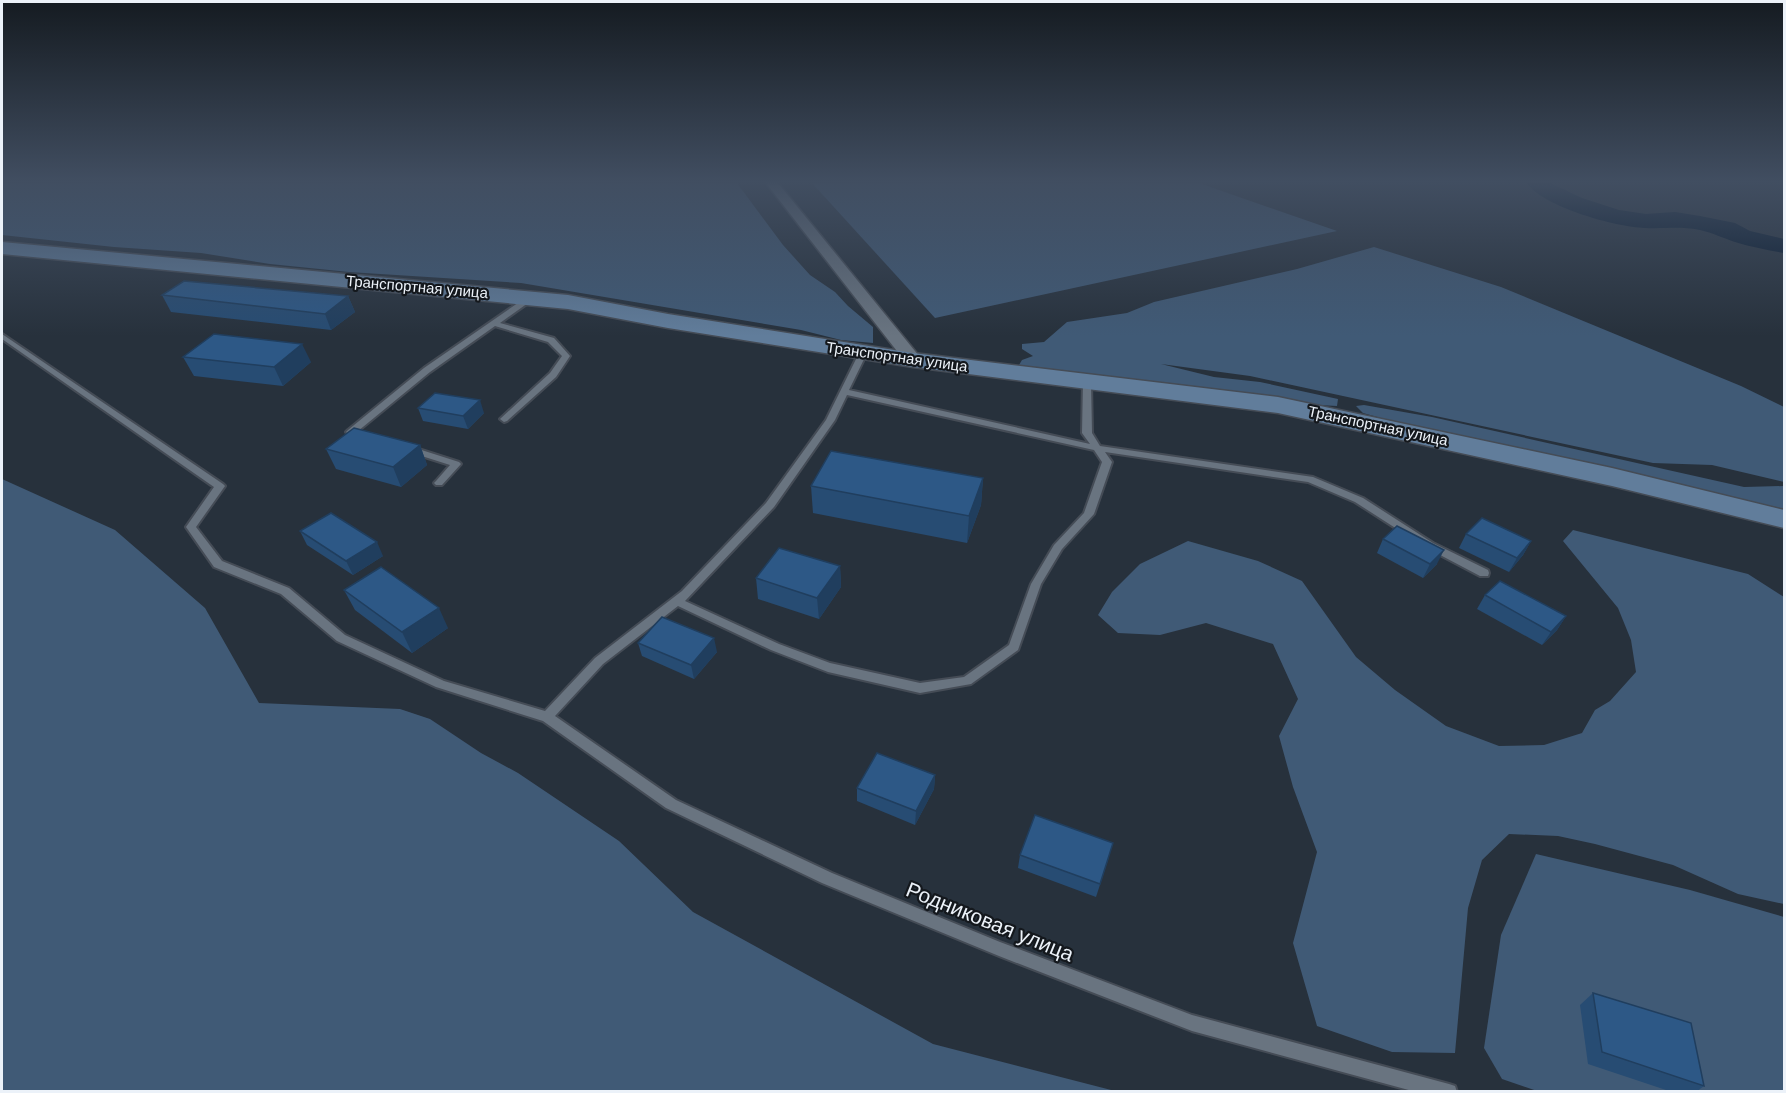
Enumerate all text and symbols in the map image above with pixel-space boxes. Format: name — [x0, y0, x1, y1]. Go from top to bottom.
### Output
street label: Транспортная улица — [345, 272, 489, 301]
street label: Транспортная улица — [825, 338, 969, 375]
street label: Транспортная улица — [1307, 402, 1450, 449]
street label: Родниковая улица — [903, 877, 1078, 966]

